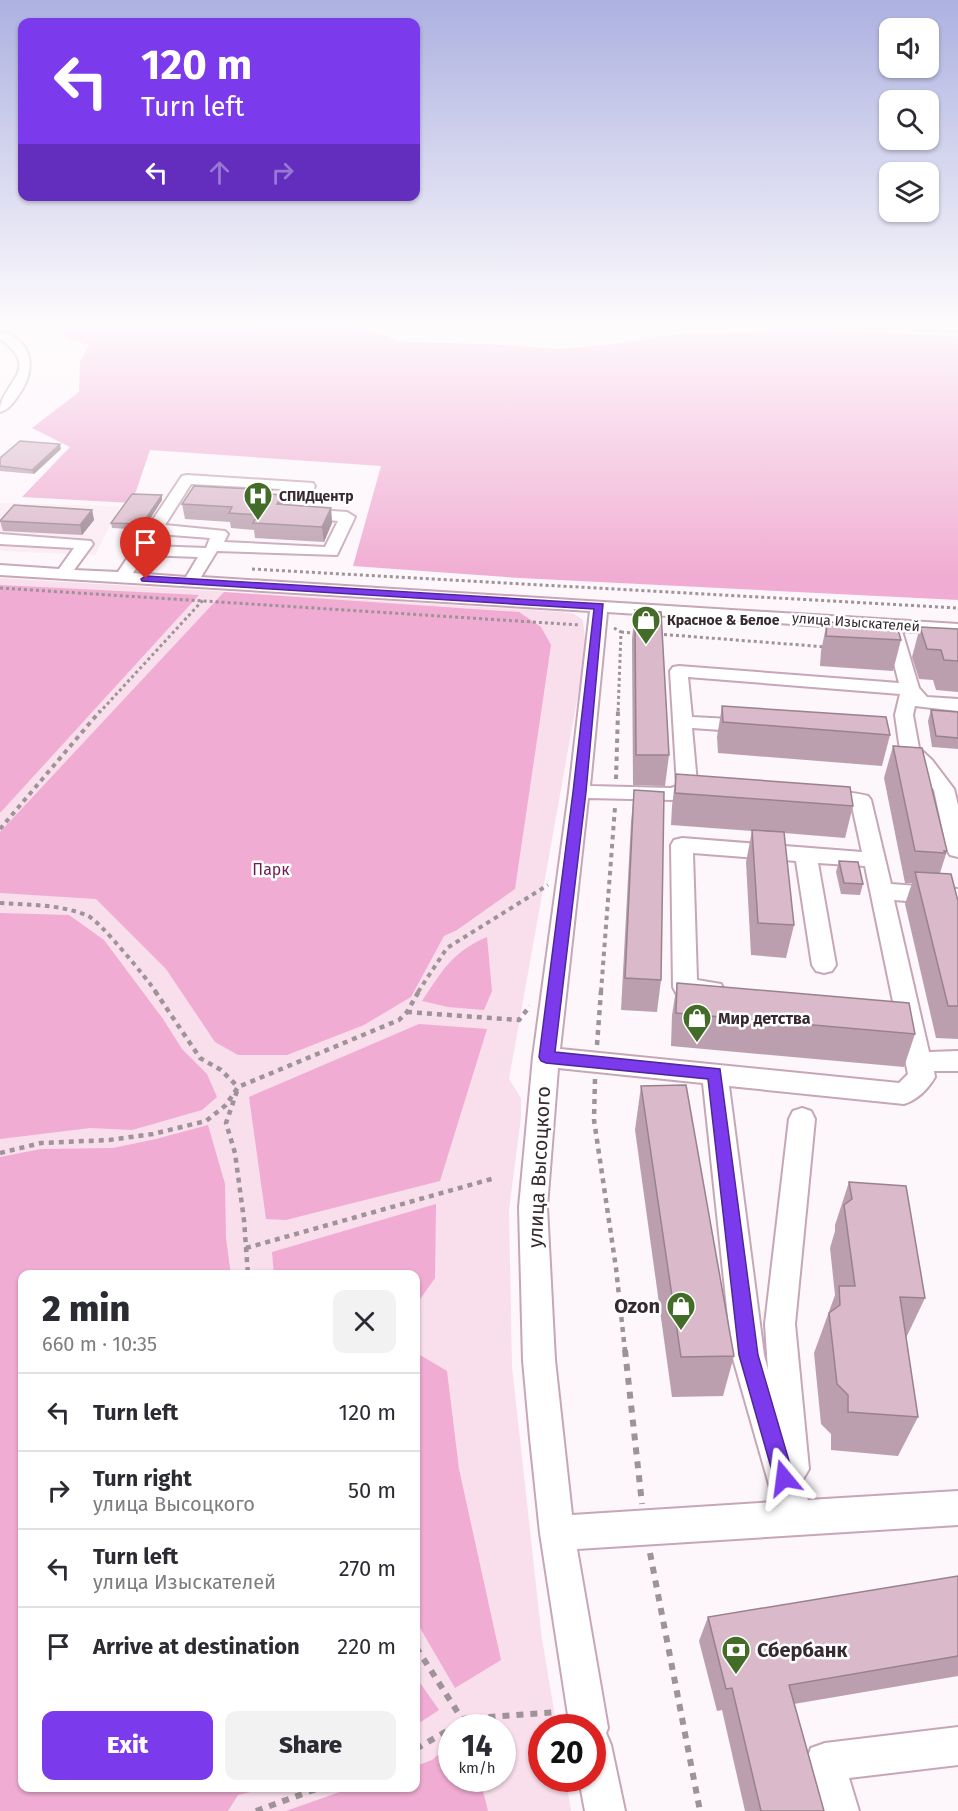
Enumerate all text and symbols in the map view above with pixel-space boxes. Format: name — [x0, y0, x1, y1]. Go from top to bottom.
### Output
map controls — [879, 18, 939, 222]
button: sound — [879, 18, 939, 78]
text: 120 m — [141, 40, 252, 90]
icon: left — [42, 42, 120, 120]
button: search — [879, 90, 939, 150]
text: Turn left — [141, 91, 244, 123]
icon: left — [140, 156, 173, 189]
icon: ahead — [203, 156, 236, 189]
icon: right — [266, 156, 299, 189]
button: layers — [879, 162, 939, 222]
hospital icon: СПИДцентр — [242, 480, 274, 522]
place label: СПИДцентр — [279, 488, 354, 505]
pin — [120, 517, 171, 579]
icon: arrive — [129, 526, 162, 559]
shop icon: Красное & Белое — [630, 604, 662, 646]
street label: улица Изыскателей — [791, 610, 920, 635]
place label: Красное & Белое — [667, 612, 780, 629]
park label: Парк — [252, 860, 290, 879]
shop icon: Мир детства — [681, 1002, 713, 1044]
place label: Мир детства — [718, 1009, 811, 1028]
street label: улица Высоцкого — [523, 1085, 555, 1249]
text: 2 min — [42, 1287, 130, 1331]
button: close — [333, 1290, 396, 1353]
shop icon: Ozon — [665, 1290, 697, 1332]
place label: Ozon — [614, 1294, 660, 1318]
text: 660 m · 10:35 — [42, 1332, 157, 1356]
icon: left — [42, 1396, 75, 1429]
text: Turn left — [93, 1399, 178, 1426]
text: 120 m — [339, 1399, 396, 1426]
position arrow — [752, 1446, 816, 1510]
text: Turn right — [93, 1465, 192, 1492]
icon: right — [42, 1474, 75, 1507]
text: 50 m — [348, 1477, 396, 1504]
text: улица Высоцкого — [93, 1492, 255, 1516]
text: Turn left — [93, 1543, 178, 1570]
icon: left — [42, 1552, 75, 1585]
text: 270 m — [339, 1555, 396, 1582]
text: улица Изыскателей — [93, 1570, 276, 1594]
icon: arrive — [42, 1630, 75, 1663]
text: Arrive at destination — [93, 1633, 300, 1660]
text: 220 m — [337, 1633, 396, 1660]
bank icon: Сбербанк — [720, 1634, 752, 1676]
place label: Сбербанк — [757, 1638, 848, 1662]
button: Exit — [42, 1711, 213, 1780]
button: Share — [225, 1711, 396, 1780]
speed limit sign: 20 — [528, 1714, 606, 1792]
text: 14 — [462, 1728, 492, 1764]
text: km/h — [458, 1759, 496, 1777]

